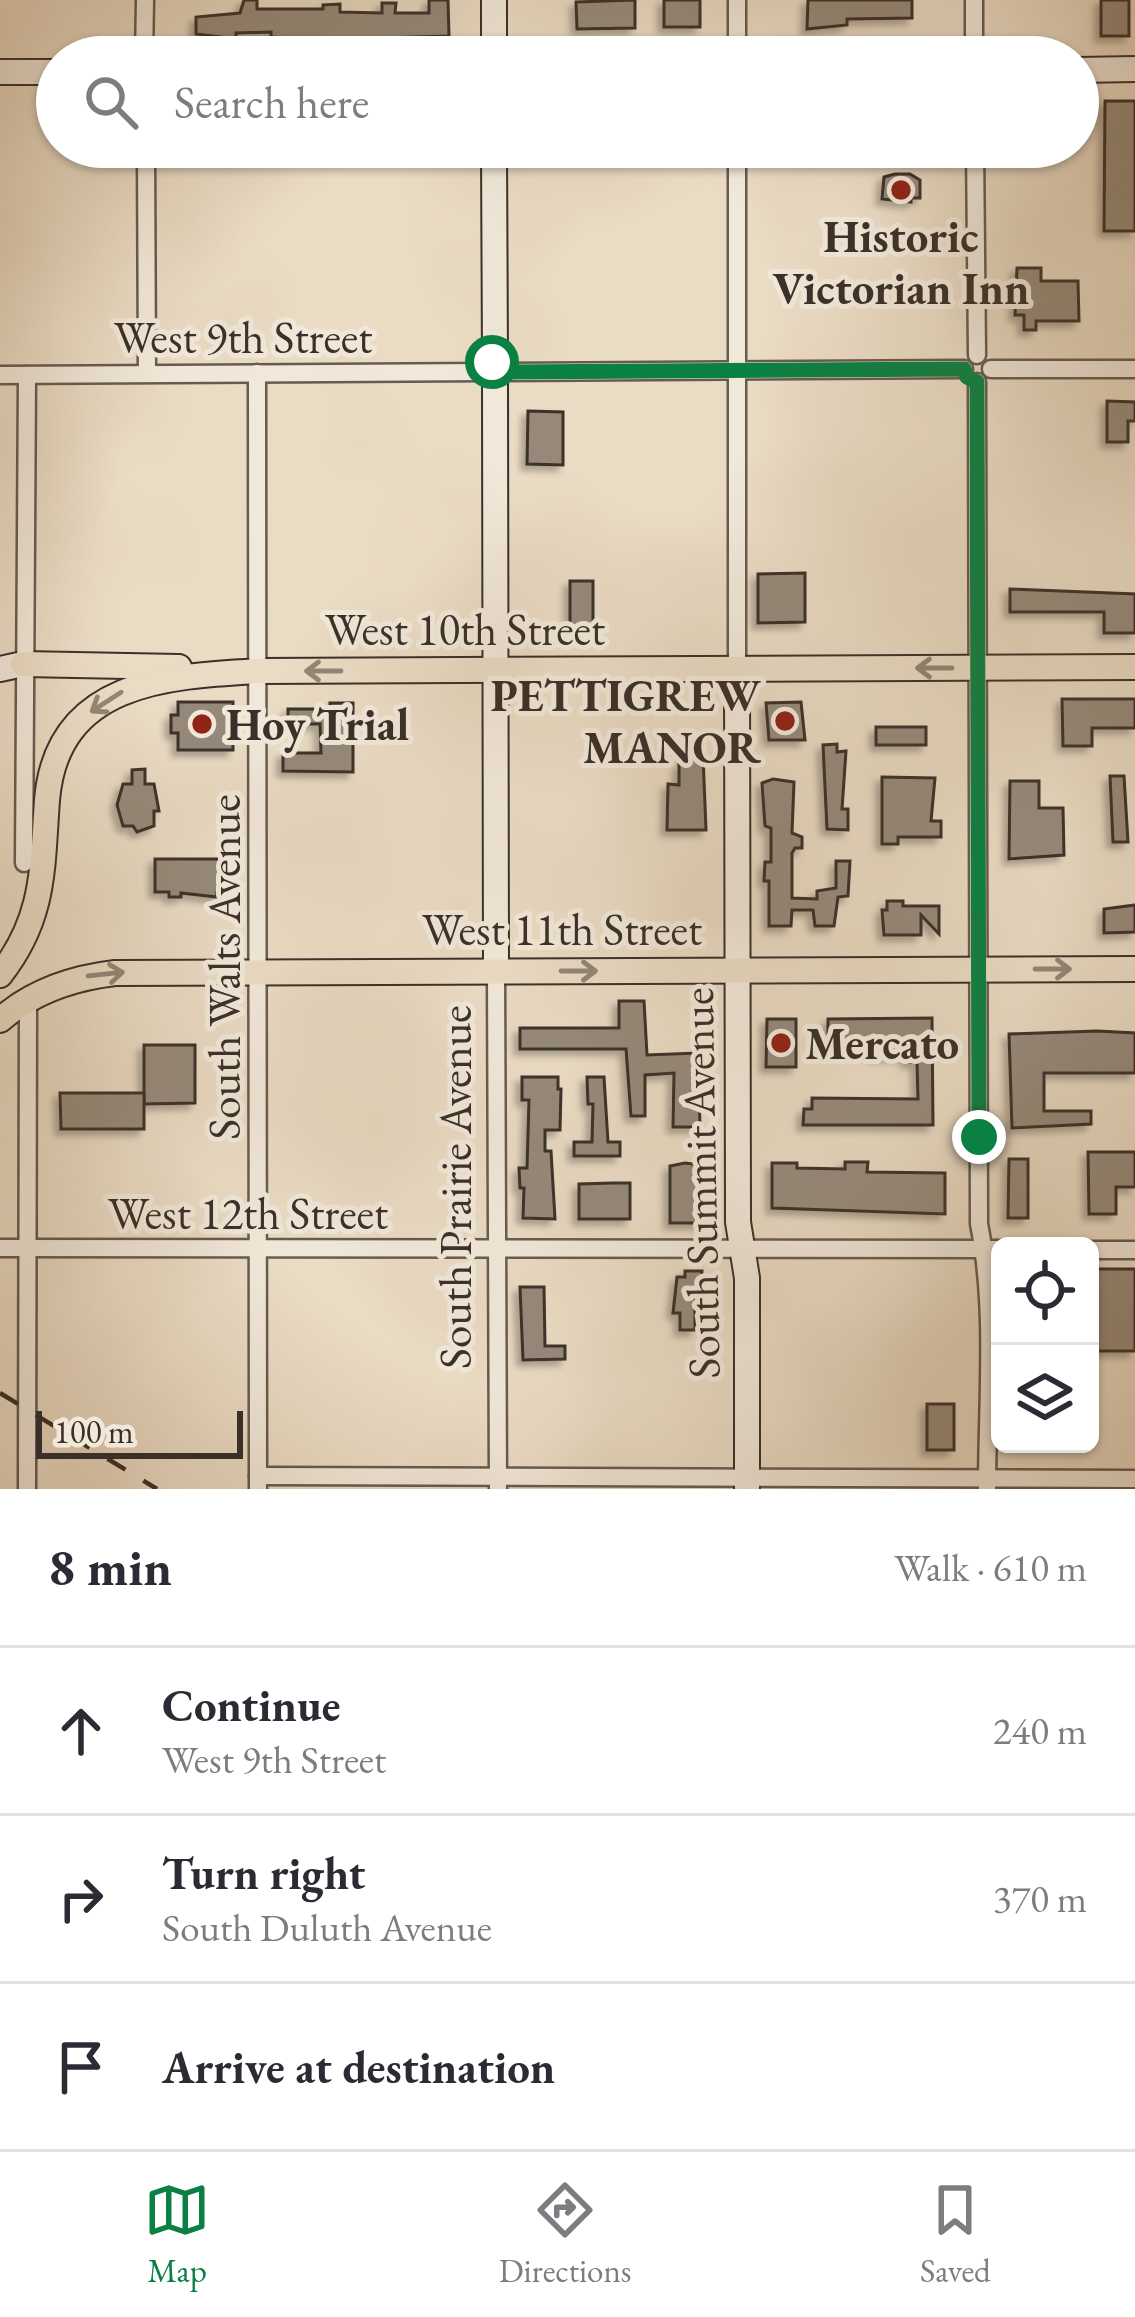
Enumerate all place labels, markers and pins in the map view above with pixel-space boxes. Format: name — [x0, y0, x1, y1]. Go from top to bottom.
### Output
marker: Historic Victorian Inn — [888, 177, 914, 203]
place label: Historic Victorian Inn — [773, 207, 1029, 317]
place label: PETTIGREW MANOR — [491, 666, 762, 776]
place label: Hoy Trial — [226, 695, 409, 753]
marker: PETTIGREW MANOR — [772, 708, 798, 734]
marker: Hoy Trial — [189, 711, 215, 737]
place label: Mercato — [805, 1014, 959, 1072]
marker: Mercato — [768, 1030, 794, 1056]

